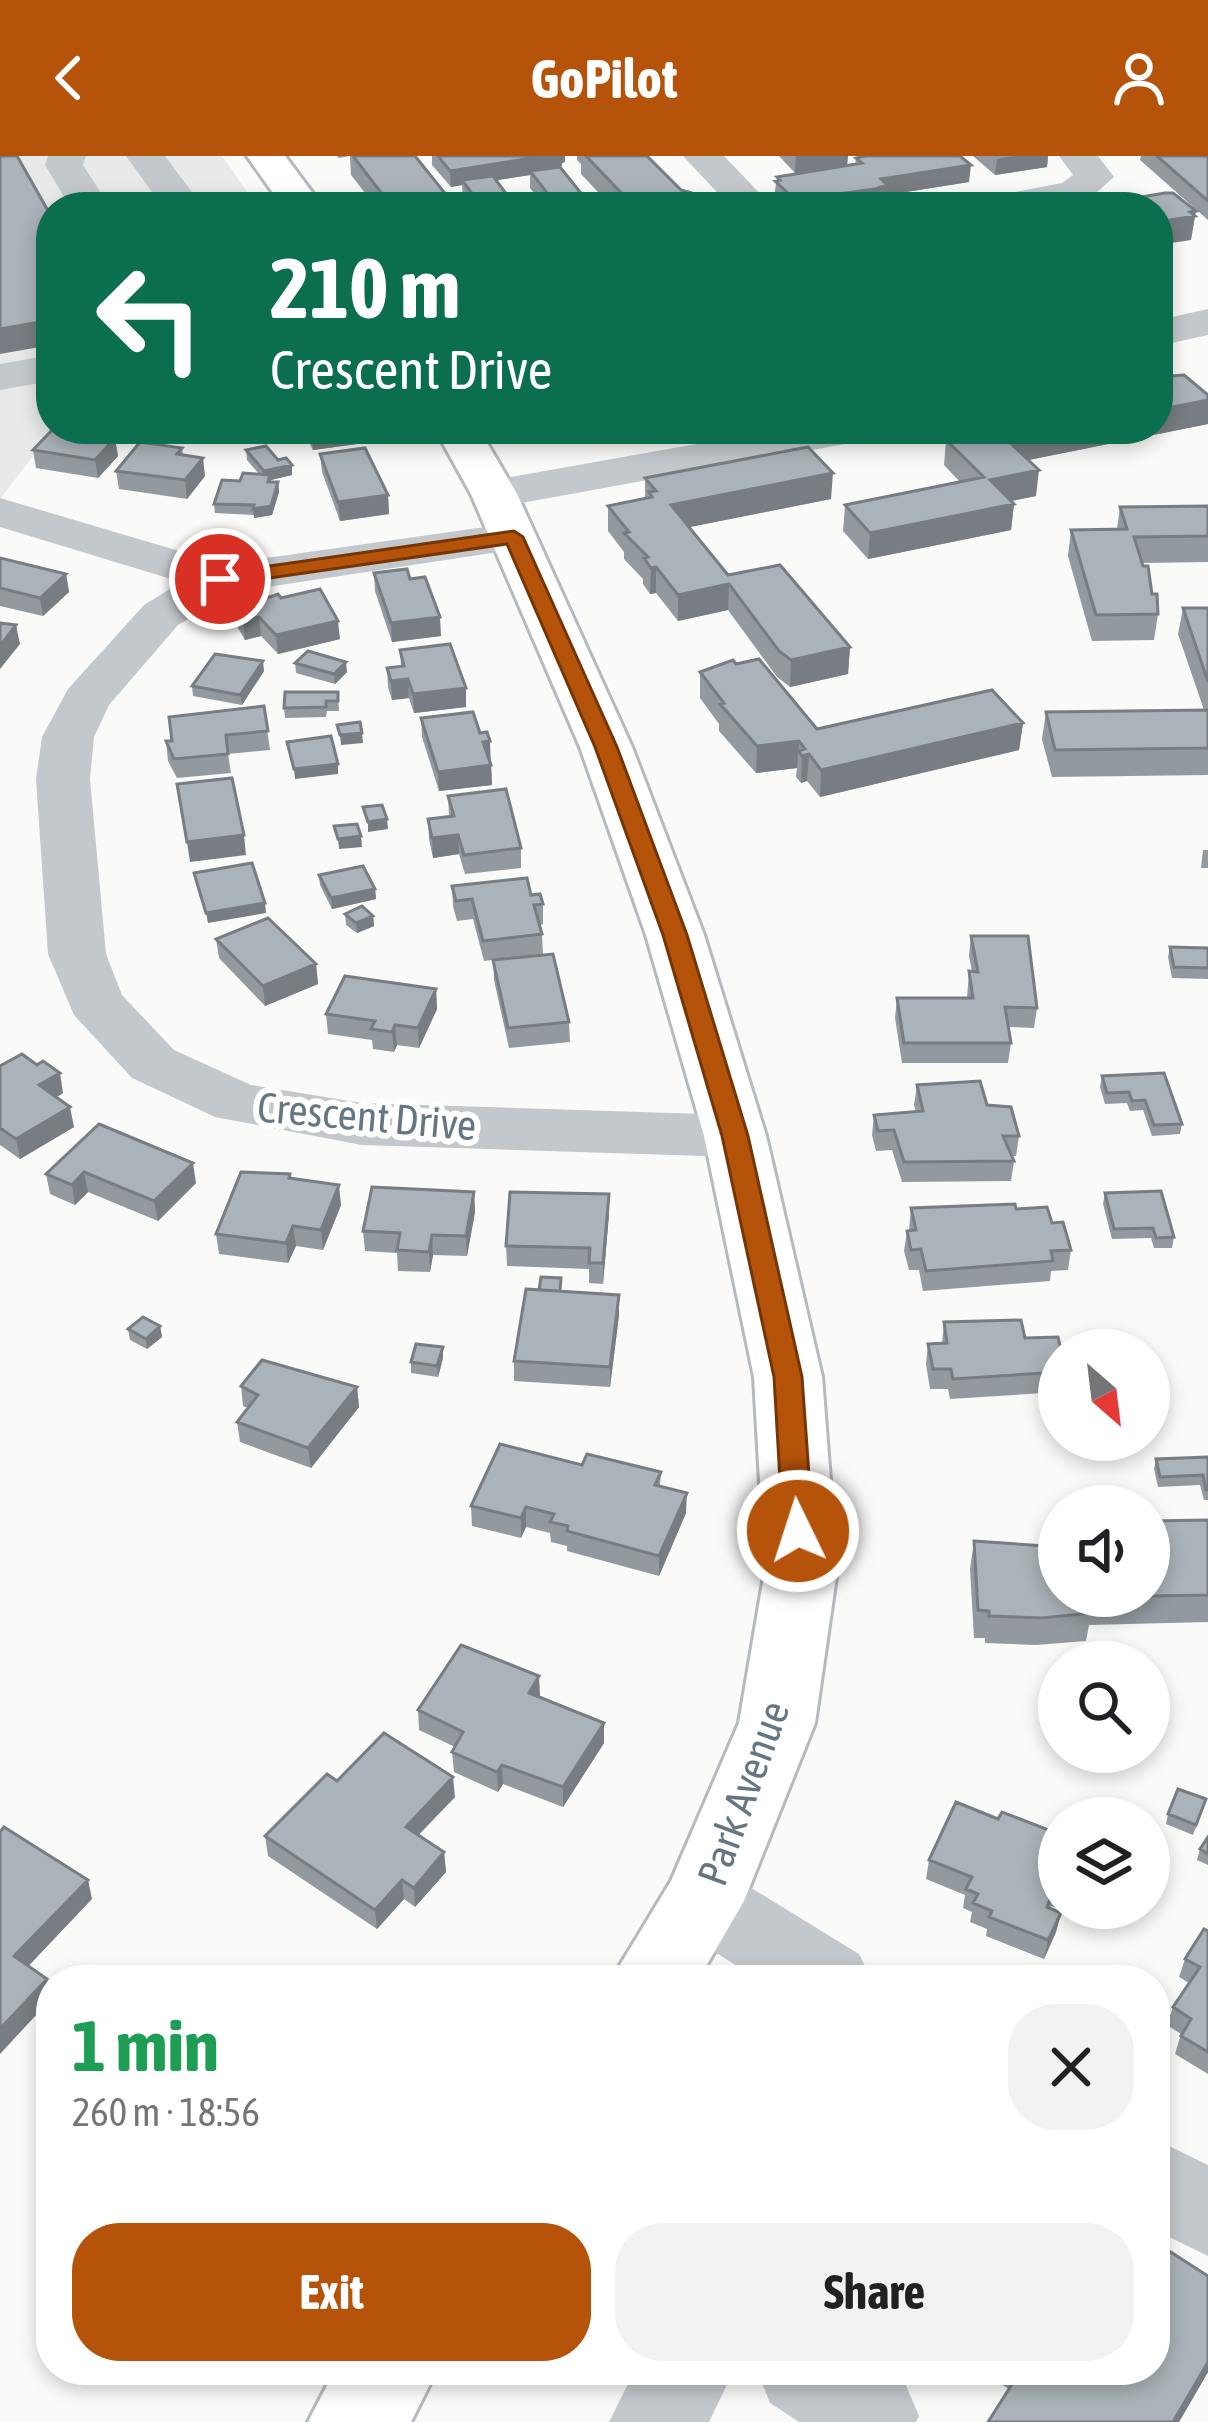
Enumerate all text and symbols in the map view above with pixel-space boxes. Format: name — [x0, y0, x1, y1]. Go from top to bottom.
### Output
icon: back — [36, 45, 102, 111]
icon: person — [1106, 45, 1172, 111]
text: GoPilot — [530, 48, 678, 109]
icon: left — [72, 240, 228, 396]
text: 210 m — [270, 240, 460, 336]
text: Crescent Drive — [270, 339, 552, 400]
pin — [169, 528, 271, 630]
icon: arrive — [187, 546, 253, 612]
street label: Crescent Drive — [256, 1083, 478, 1149]
north arrow — [1038, 1329, 1170, 1461]
map controls — [1038, 1329, 1170, 1929]
position arrow — [735, 1468, 861, 1594]
button: sound — [1038, 1485, 1170, 1617]
button: search — [1038, 1641, 1170, 1773]
street label: Park Avenue — [688, 1695, 798, 1891]
button: layers — [1038, 1797, 1170, 1929]
text: 1 min — [72, 2004, 219, 2086]
button: close — [1008, 2004, 1134, 2130]
text: 260 m · 18:56 — [72, 2090, 260, 2134]
button: Exit — [72, 2223, 591, 2361]
button: Share — [615, 2223, 1134, 2361]

